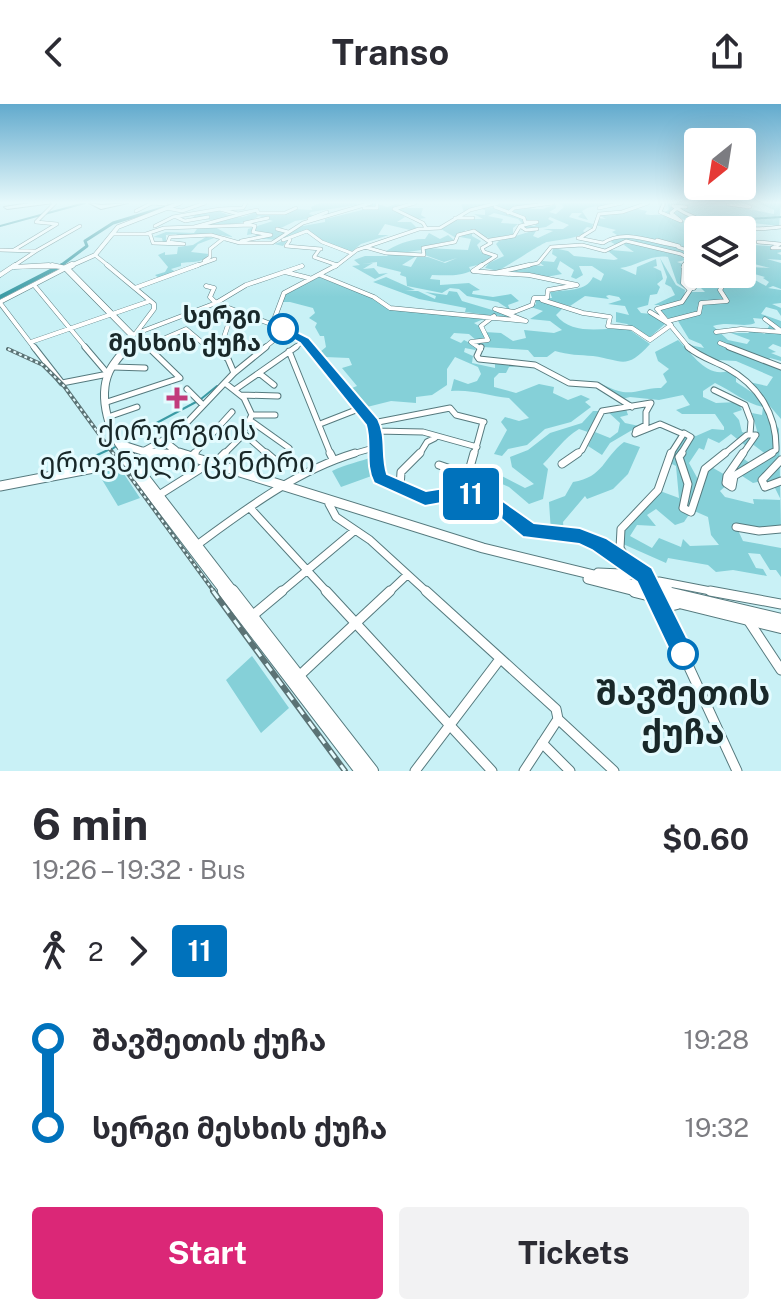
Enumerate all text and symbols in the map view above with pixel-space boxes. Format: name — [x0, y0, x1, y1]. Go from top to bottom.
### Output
icon: back — [32, 30, 76, 74]
icon: share — [705, 30, 749, 74]
text: Transo — [332, 31, 449, 73]
north arrow — [684, 128, 756, 200]
map controls — [684, 128, 756, 288]
button: layers — [684, 216, 756, 288]
place label: სერგი მესხის ქუჩა — [108, 300, 261, 357]
marker: სერგი მესხის ქუჩა — [268, 314, 298, 344]
marker: ქირურგიის ეროვნული ცენტრი — [166, 387, 188, 409]
place label: ქირურგიის ეროვნული ცენტრი — [39, 413, 315, 479]
line badge: 11 — [435, 468, 507, 520]
text: 11 — [459, 477, 483, 510]
marker: შავშეთის ქუჩა — [668, 639, 698, 669]
place label: შავშეთის ქუჩა — [596, 673, 770, 753]
text: 6 min — [32, 798, 148, 850]
text: $0.60 — [662, 821, 749, 857]
text: 19:26 – 19:32 · Bus — [32, 854, 245, 885]
icon: walk — [32, 929, 76, 973]
icon: forward — [116, 929, 160, 973]
text: 11 — [188, 934, 211, 967]
text: 2 — [88, 936, 104, 967]
text: შავშეთის ქუჩა — [92, 1022, 326, 1058]
text: 19:28 — [683, 1024, 749, 1055]
text: სერგი მესხის ქუჩა — [92, 1110, 387, 1146]
text: 19:32 — [684, 1112, 749, 1143]
button: Start — [32, 1207, 383, 1299]
button: Tickets — [399, 1207, 749, 1299]

